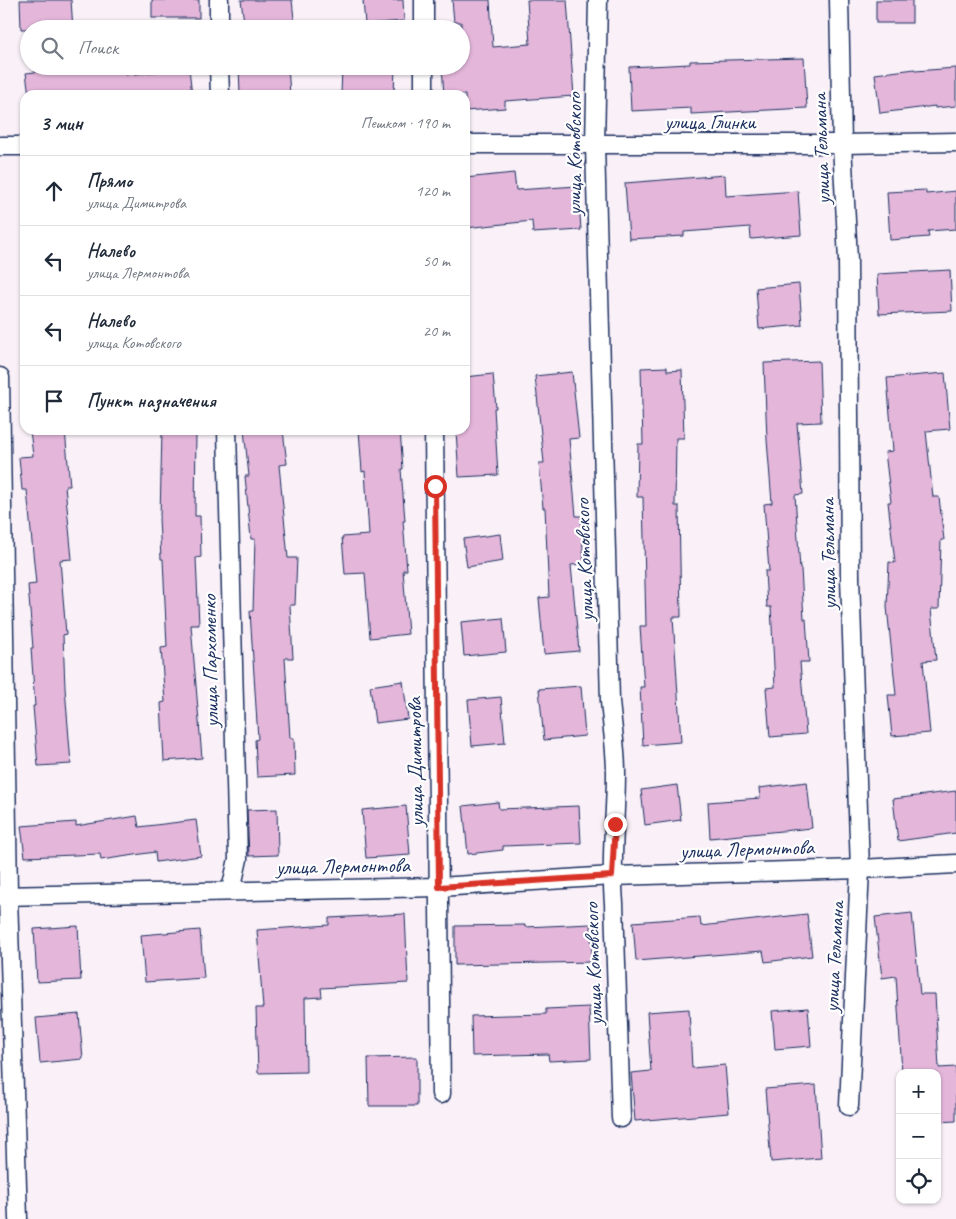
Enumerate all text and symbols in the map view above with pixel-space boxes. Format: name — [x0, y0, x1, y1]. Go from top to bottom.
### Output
search box — [20, 20, 470, 75]
icon: search — [38, 34, 66, 62]
text: Поиск — [78, 36, 118, 60]
street label: улица Котовского — [561, 91, 587, 218]
street label: улица Тельмана — [806, 91, 836, 207]
street label: улица Глинки — [662, 109, 757, 135]
text: 3 мин — [40, 110, 83, 136]
text: Пешком · 190 m — [361, 113, 450, 133]
text: Прямо — [87, 169, 132, 193]
icon: ahead — [40, 177, 68, 205]
text: 120 m — [416, 181, 450, 201]
text: улица Димитрова — [87, 193, 186, 213]
text: Налево — [87, 239, 135, 263]
icon: left — [40, 247, 68, 275]
text: 50 m — [423, 251, 450, 271]
text: улица Лермонтова — [87, 263, 189, 283]
text: Налево — [87, 309, 135, 333]
icon: left — [40, 317, 68, 345]
text: 20 m — [423, 321, 450, 341]
text: улица Котовского — [87, 333, 181, 353]
icon: arrive — [40, 387, 68, 415]
text: Пункт назначения — [87, 389, 216, 413]
route start — [424, 475, 447, 498]
street label: улица Котовского — [569, 496, 599, 624]
street label: улица Тельмана — [814, 496, 842, 612]
street label: улица Пархоменко — [196, 593, 224, 730]
street label: улица Димитрова — [401, 695, 429, 829]
route end — [604, 813, 627, 836]
street label: улица Лермонтова — [678, 834, 816, 864]
street label: улица Лермонтова — [274, 852, 412, 880]
street label: улица Тельмана — [818, 898, 850, 1015]
street label: улица Котовского — [578, 900, 608, 1028]
map controls — [896, 1069, 941, 1204]
button: + — [896, 1069, 941, 1114]
button: − — [896, 1114, 941, 1159]
button: locate — [896, 1159, 941, 1204]

